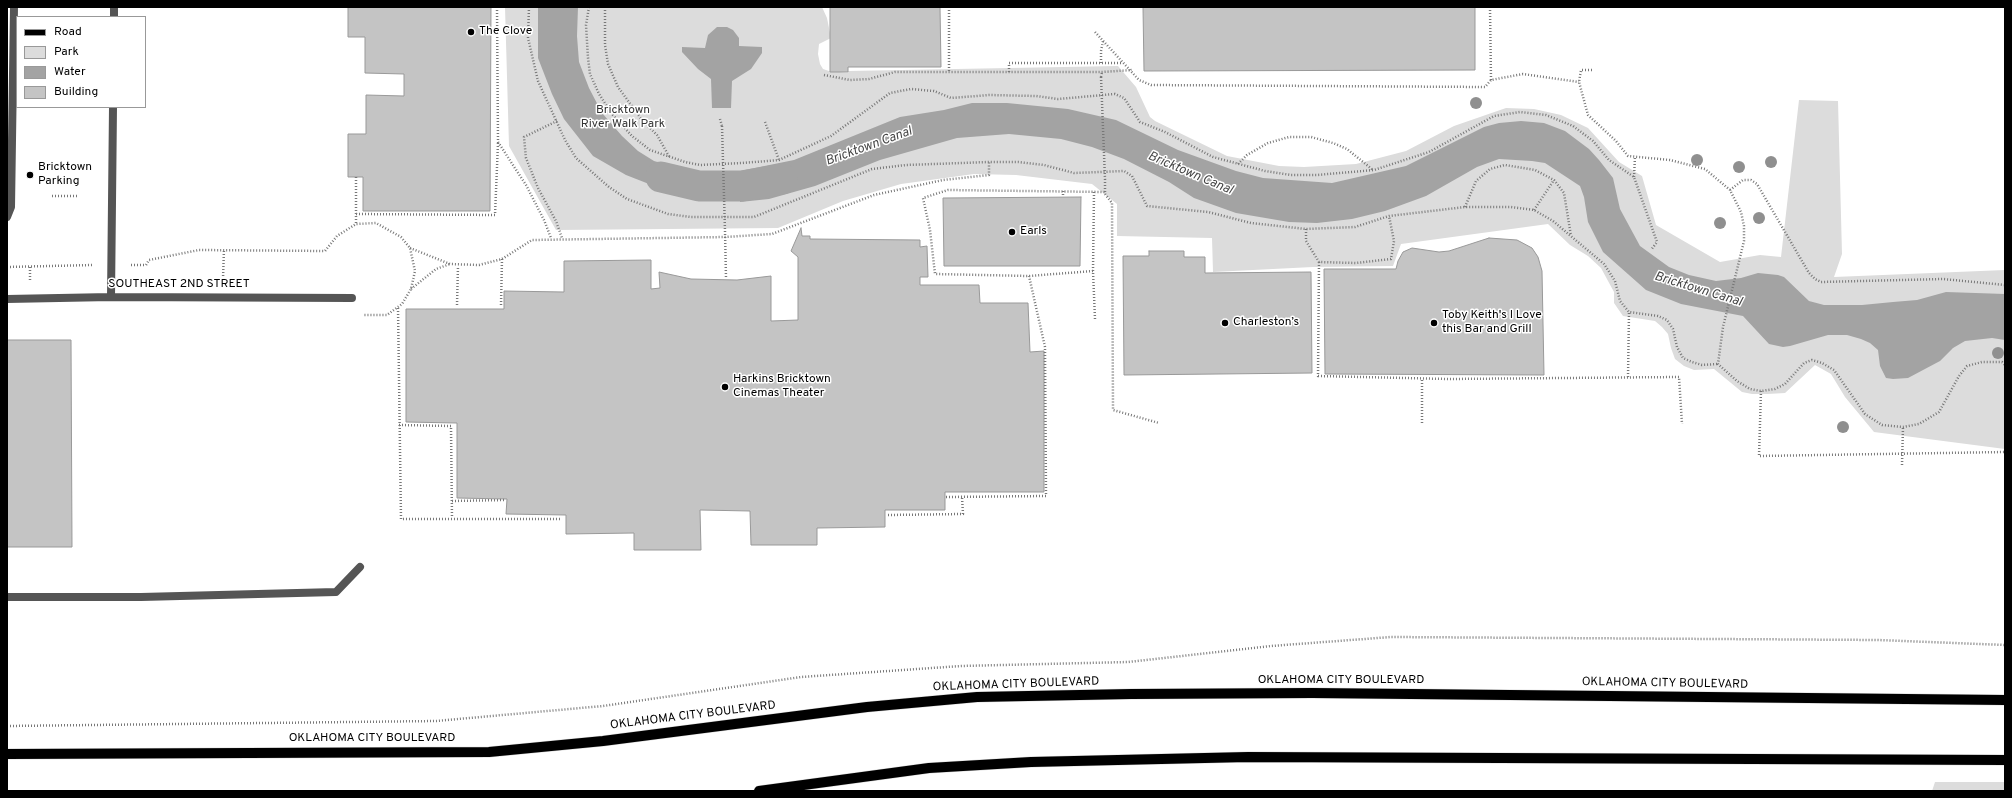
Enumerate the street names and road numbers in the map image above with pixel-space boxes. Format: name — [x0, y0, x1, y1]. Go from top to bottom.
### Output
street label: SOUTHEAST 2ND STREET — [108, 278, 250, 292]
street label: OKLAHOMA CITY BOULEVARD — [1258, 674, 1424, 688]
street label: OKLAHOMA CITY BOULEVARD — [932, 675, 1100, 695]
street label: OKLAHOMA CITY BOULEVARD — [1582, 675, 1748, 693]
street label: OKLAHOMA CITY BOULEVARD — [609, 699, 777, 733]
street label: OKLAHOMA CITY BOULEVARD — [289, 732, 455, 746]

